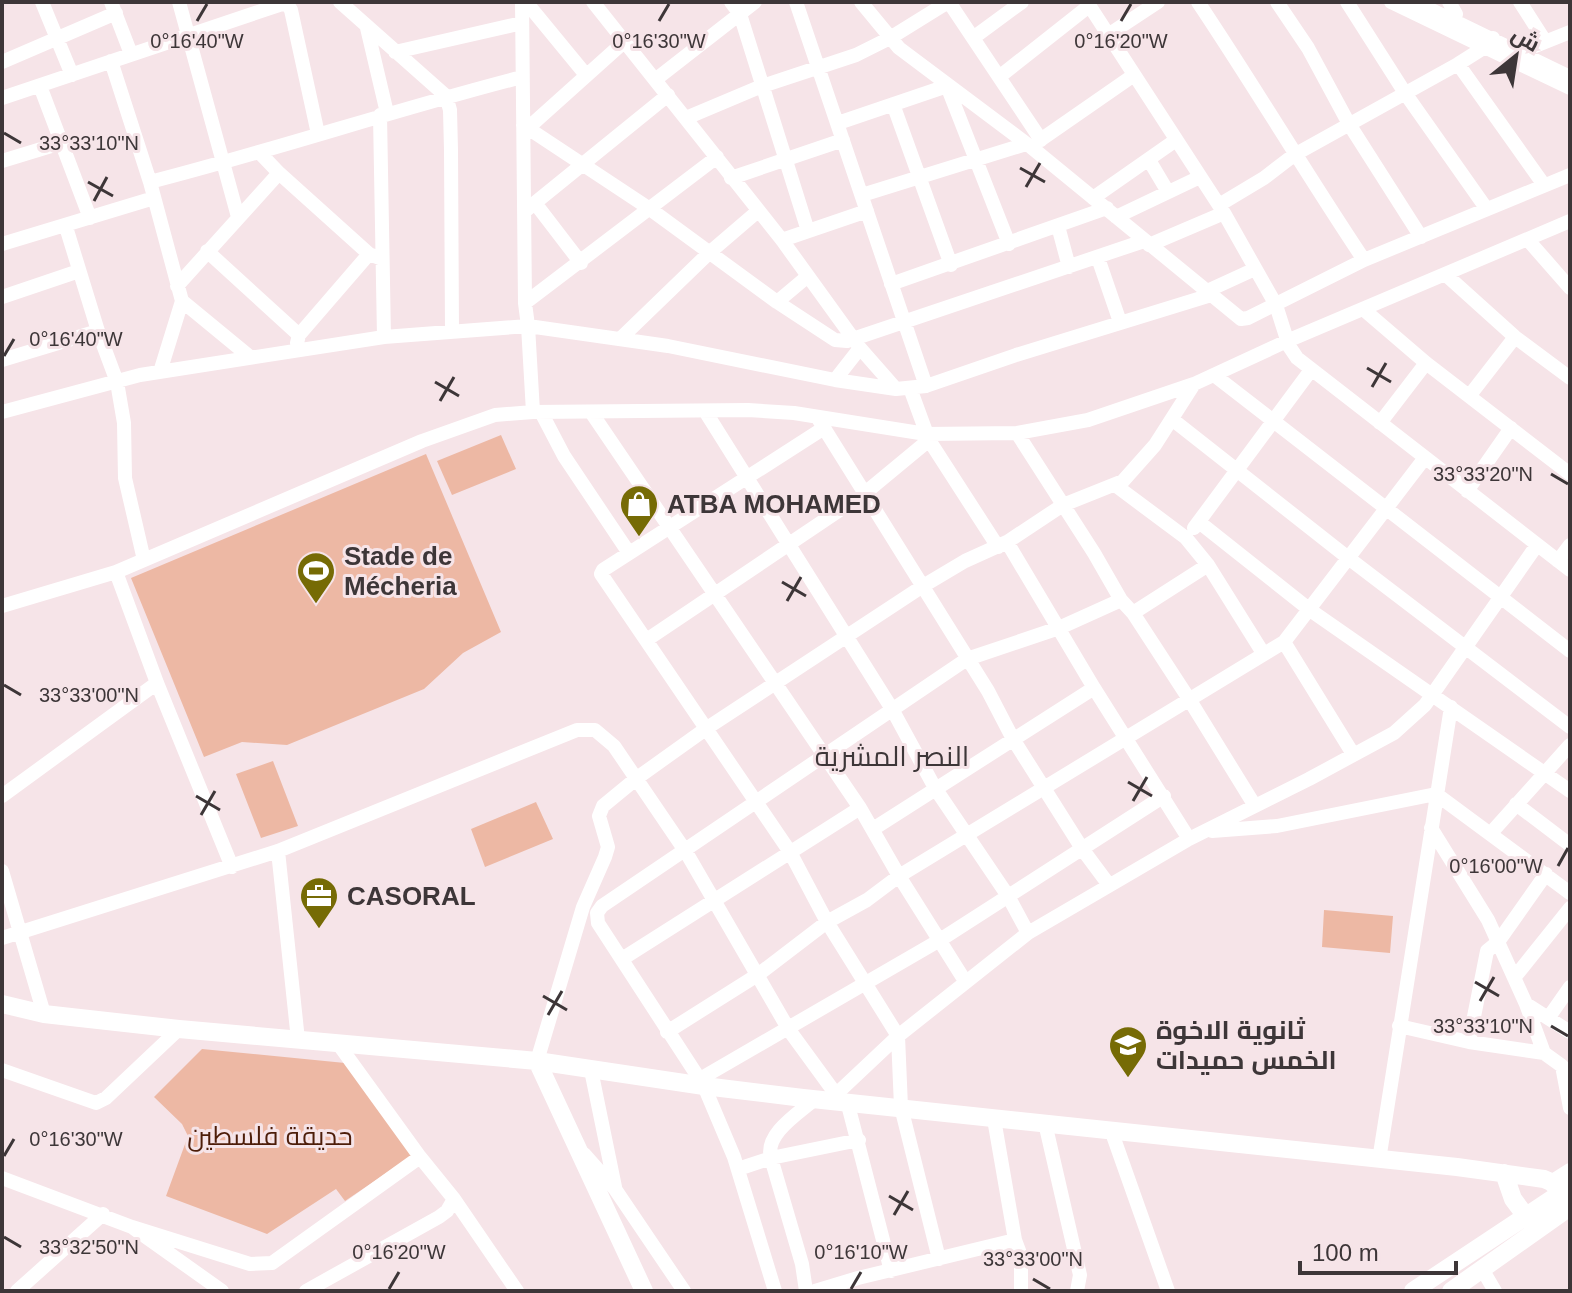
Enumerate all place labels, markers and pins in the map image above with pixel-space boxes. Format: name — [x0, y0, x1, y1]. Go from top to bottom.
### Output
shop icon: ATBA MOHAMED — [618, 483, 660, 538]
place label: ATBA MOHAMED — [667, 489, 881, 519]
place label: Stade de Mécheria — [344, 541, 457, 601]
sports icon: Stade de Mécheria — [295, 550, 337, 605]
office icon: CASORAL — [298, 875, 340, 930]
place label: CASORAL — [347, 881, 476, 911]
place label: ثانوية الاخوة الخمس حميدات — [1156, 1015, 1337, 1076]
school or university icon: ثانوية الاخوة الخمس حميدات — [1107, 1024, 1149, 1079]

